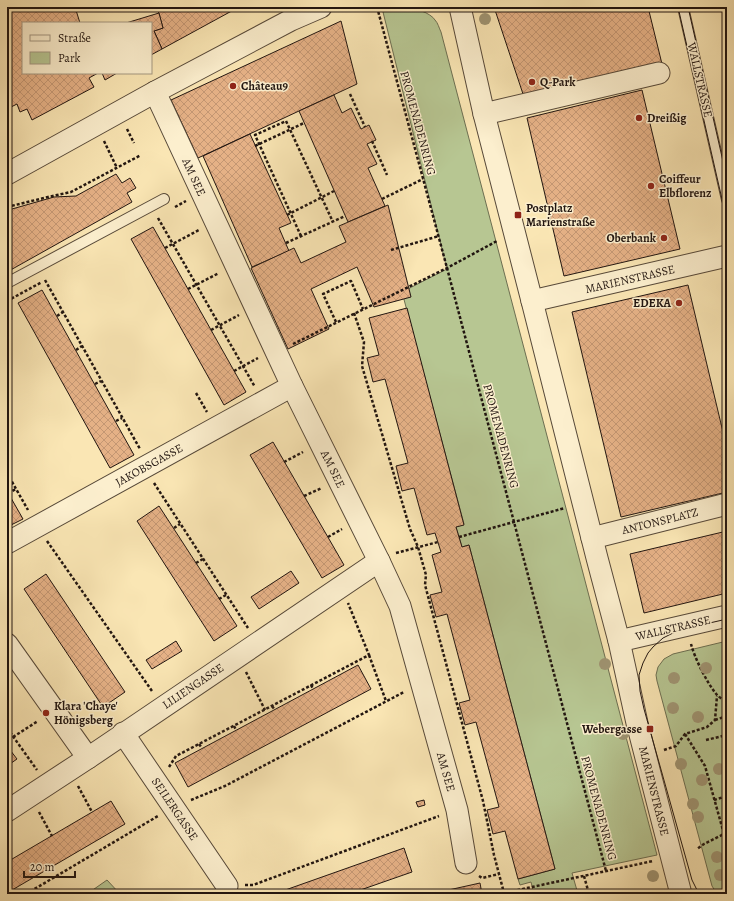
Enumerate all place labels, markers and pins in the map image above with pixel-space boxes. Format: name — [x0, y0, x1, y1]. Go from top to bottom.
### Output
place label: Q-Park — [540, 74, 576, 90]
marker: Q-Park — [527, 77, 537, 87]
place label: Château9 — [241, 78, 289, 94]
marker: Château9 — [228, 81, 238, 91]
place label: Dreißig — [647, 110, 687, 126]
marker: Dreißig — [634, 113, 644, 123]
place label: Coiffeur Elbflorenz — [659, 171, 712, 201]
marker: Coiffeur Elbflorenz — [646, 181, 656, 191]
place label: Postplatz Marienstraße — [526, 200, 596, 230]
marker: Postplatz Marienstraße — [513, 210, 523, 220]
place label: Oberbank — [606, 230, 657, 246]
marker: Oberbank — [659, 233, 669, 243]
place label: EDEKA — [633, 295, 671, 311]
marker: EDEKA — [674, 298, 684, 308]
place label: Klara 'Chaye' Hönigsberg — [54, 698, 118, 728]
marker: Klara 'Chaye' Hönigsberg — [41, 708, 51, 718]
place label: Webergasse — [581, 721, 642, 737]
marker: Webergasse — [645, 724, 655, 734]

